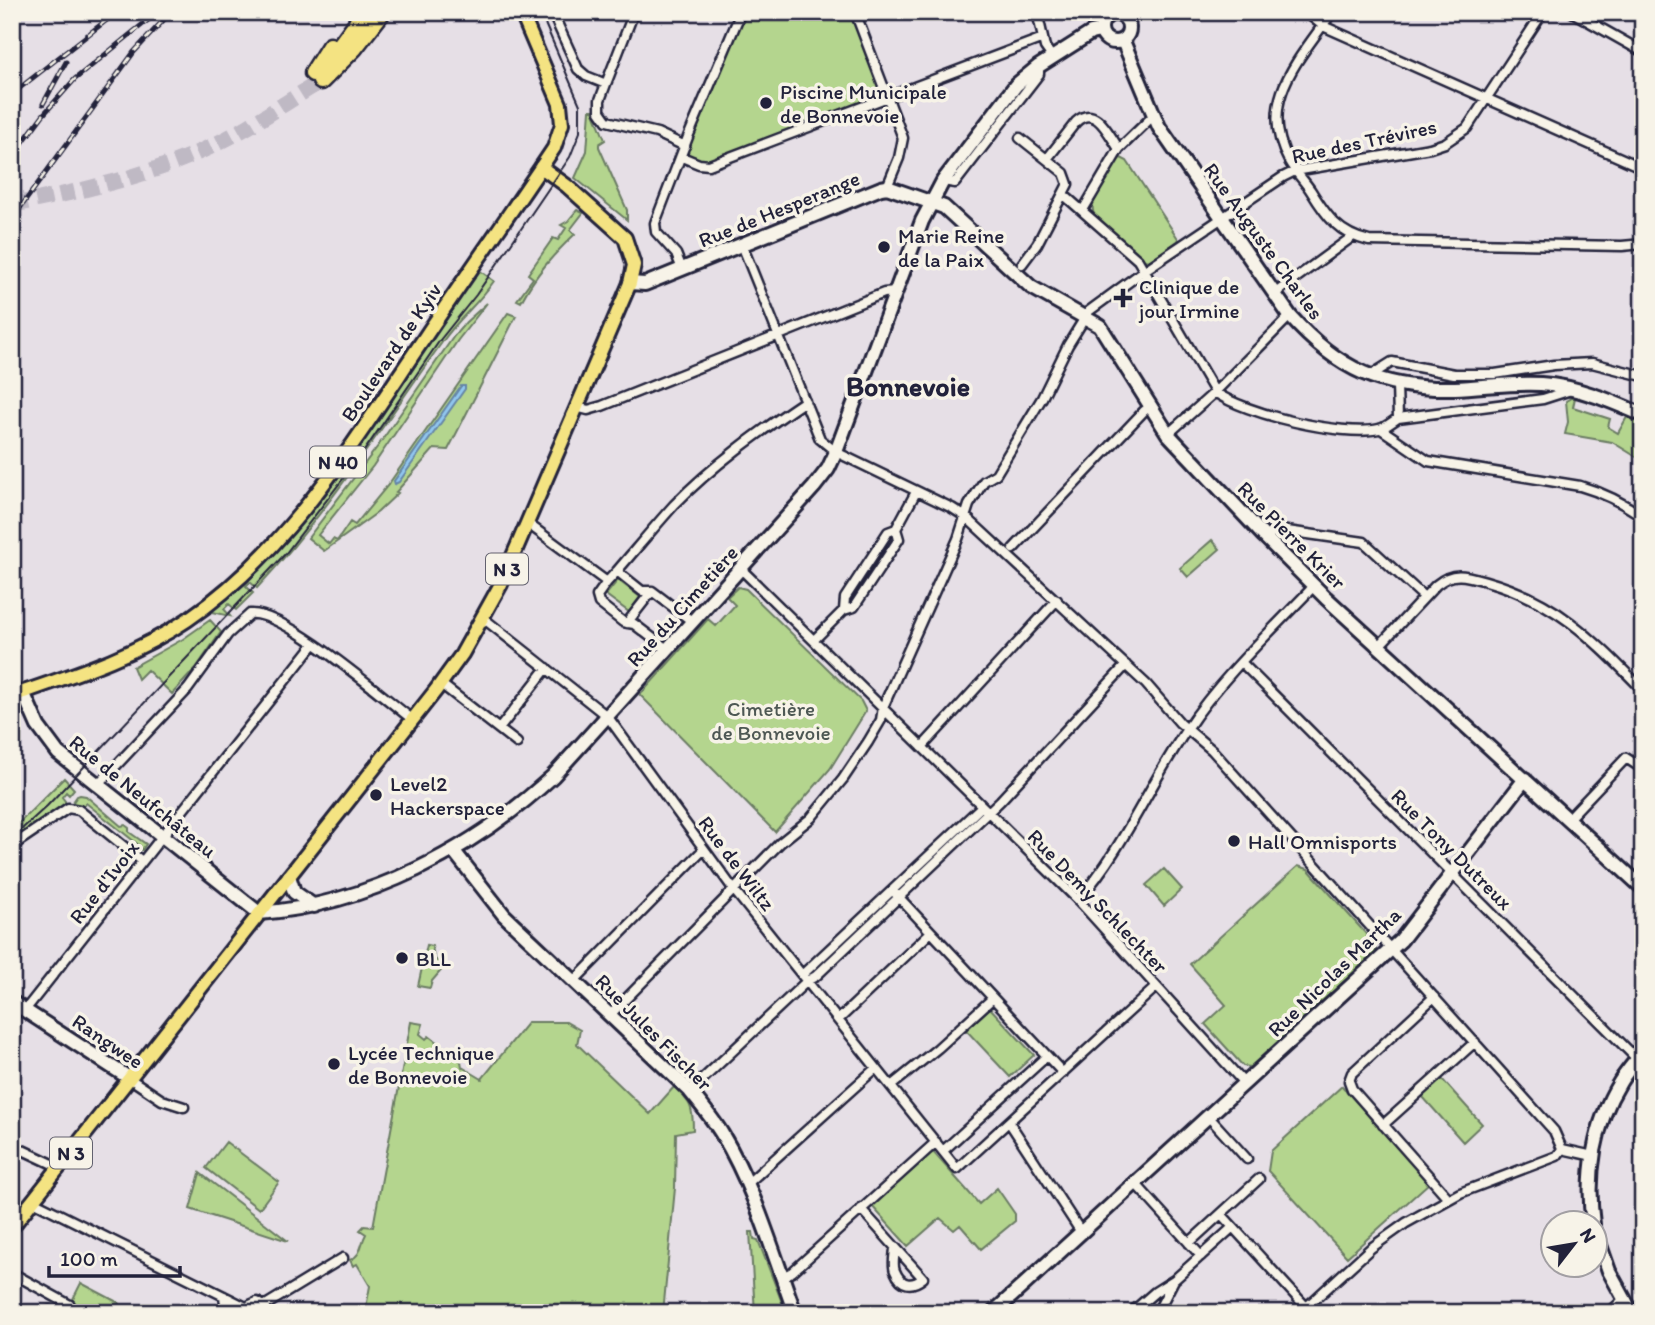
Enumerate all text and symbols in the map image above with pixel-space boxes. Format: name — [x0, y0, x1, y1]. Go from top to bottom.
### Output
place label: Piscine Municipale de Bonnevoie — [780, 79, 947, 128]
marker: Piscine Municipale de Bonnevoie — [758, 95, 774, 111]
street label: Rue des Trévires — [1289, 113, 1439, 169]
street label: Rue Auguste Charles — [1199, 158, 1329, 324]
street label: Rue de Hesperange — [695, 165, 863, 253]
place label: Marie Reine de la Paix — [898, 223, 1004, 272]
marker: Marie Reine de la Paix — [876, 239, 892, 255]
place label: Clinique de jour Irmine — [1138, 274, 1239, 323]
street label: Boulevard de Kyiv — [335, 278, 447, 426]
marker: Clinique de jour Irmine — [1113, 288, 1133, 308]
district label: Bonnevoie — [846, 369, 970, 403]
road number: N 40 — [310, 446, 366, 477]
street label: Rue Pierre Krier — [1233, 476, 1352, 595]
street label: Rue du Cimetière — [621, 540, 743, 672]
road number: N 3 — [486, 554, 528, 584]
park label: Cimetière de Bonnevoie — [711, 696, 831, 745]
street label: Rue de Neufchâteau — [65, 729, 221, 863]
place label: Level2 Hackerspace — [390, 771, 505, 820]
street label: Rue Tony Dutreux — [1386, 783, 1518, 915]
marker: Level2 Hackerspace — [368, 787, 384, 803]
street label: Rue de Wiltz — [693, 811, 781, 916]
street label: Rue Demy Schlechter — [1023, 824, 1174, 979]
place label: Hall Omnisports — [1248, 829, 1397, 854]
marker: Hall Omnisports — [1226, 833, 1242, 849]
street label: Rue d'Ivoix — [64, 835, 145, 929]
street label: Rue Nicolas Martha — [1262, 902, 1406, 1042]
place label: BLL — [416, 946, 451, 971]
marker: BLL — [394, 950, 410, 966]
street label: Rue Jules Fischer — [590, 968, 718, 1096]
street label: Rangwee — [68, 1008, 148, 1074]
place label: Lycée Technique de Bonnevoie — [348, 1040, 494, 1089]
marker: Lycée Technique de Bonnevoie — [326, 1056, 342, 1072]
road number: N 3 — [50, 1138, 92, 1168]
north arrow — [1540, 1210, 1610, 1280]
text: N — [1575, 1224, 1601, 1247]
scale bar — [49, 1234, 180, 1278]
text: 100 m — [60, 1246, 118, 1271]

